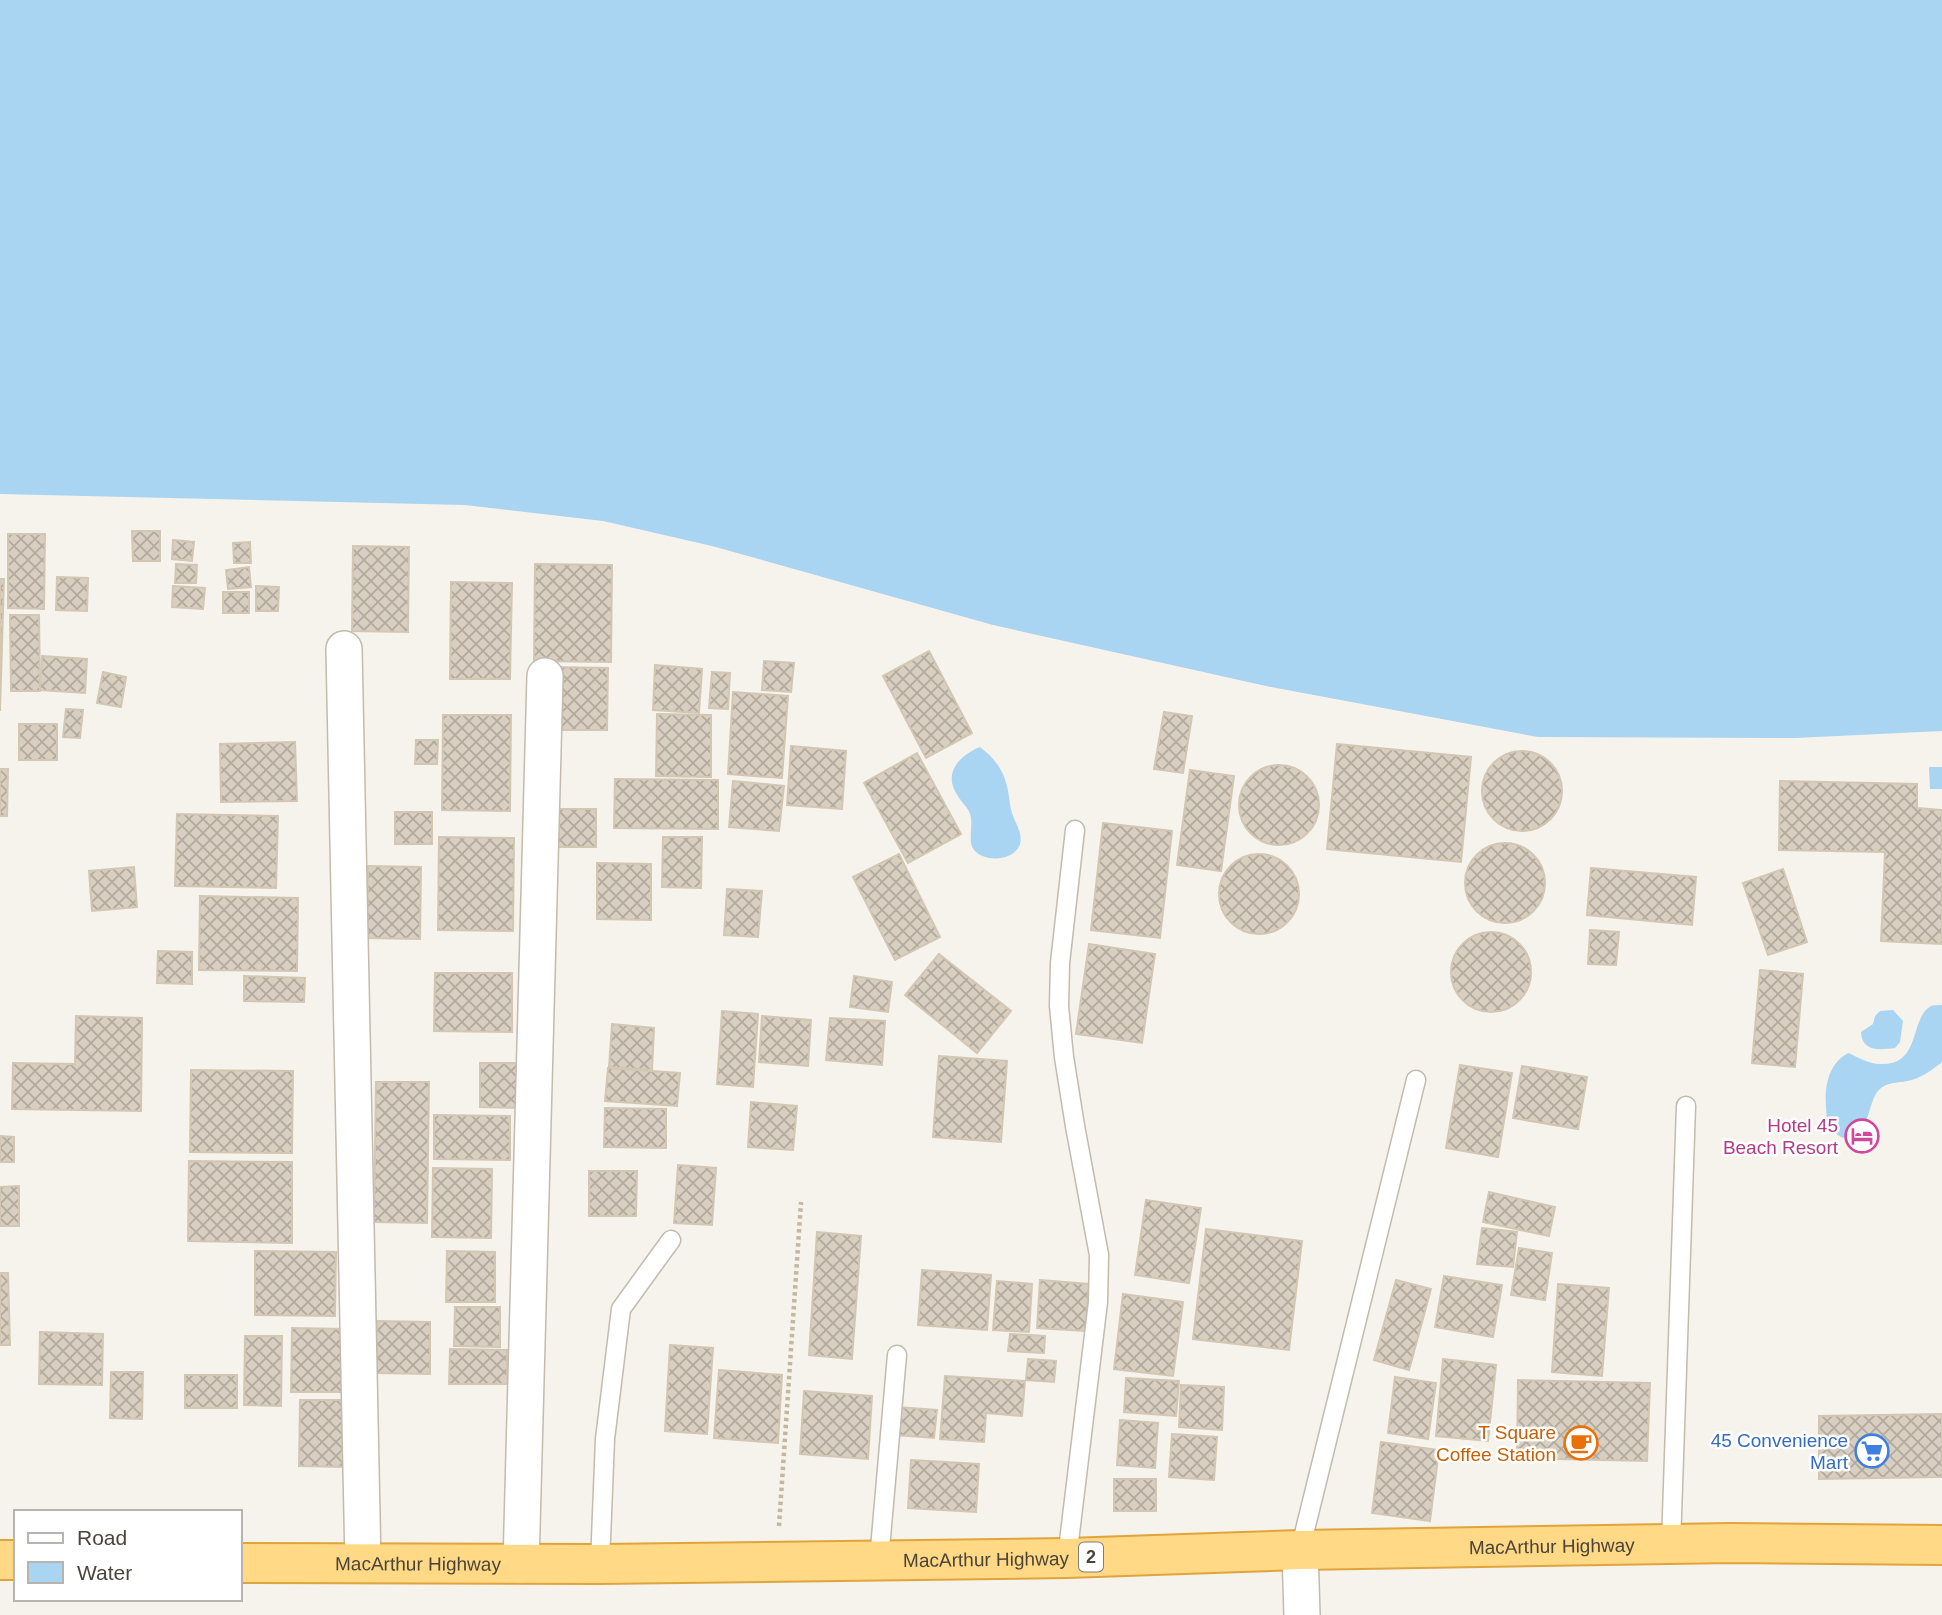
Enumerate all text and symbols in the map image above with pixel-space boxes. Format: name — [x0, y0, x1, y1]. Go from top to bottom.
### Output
place label: Hotel 45 Beach Resort — [1723, 1115, 1839, 1158]
hotel icon: Hotel 45 Beach Resort — [1843, 1117, 1881, 1155]
place label: T Square Coffee Station — [1436, 1422, 1556, 1465]
cafe icon: T Square Coffee Station — [1562, 1424, 1600, 1462]
place label: 45 Convenience Mart — [1711, 1430, 1849, 1473]
supermarket icon: 45 Convenience Mart — [1853, 1432, 1891, 1470]
legend — [14, 1510, 242, 1601]
text: Road — [77, 1526, 127, 1549]
street label: MacArthur Highway — [1469, 1534, 1635, 1558]
road number: 2 — [1079, 1542, 1103, 1572]
street label: MacArthur Highway — [903, 1547, 1070, 1571]
street label: MacArthur Highway — [335, 1553, 501, 1574]
text: Water — [77, 1561, 132, 1584]

